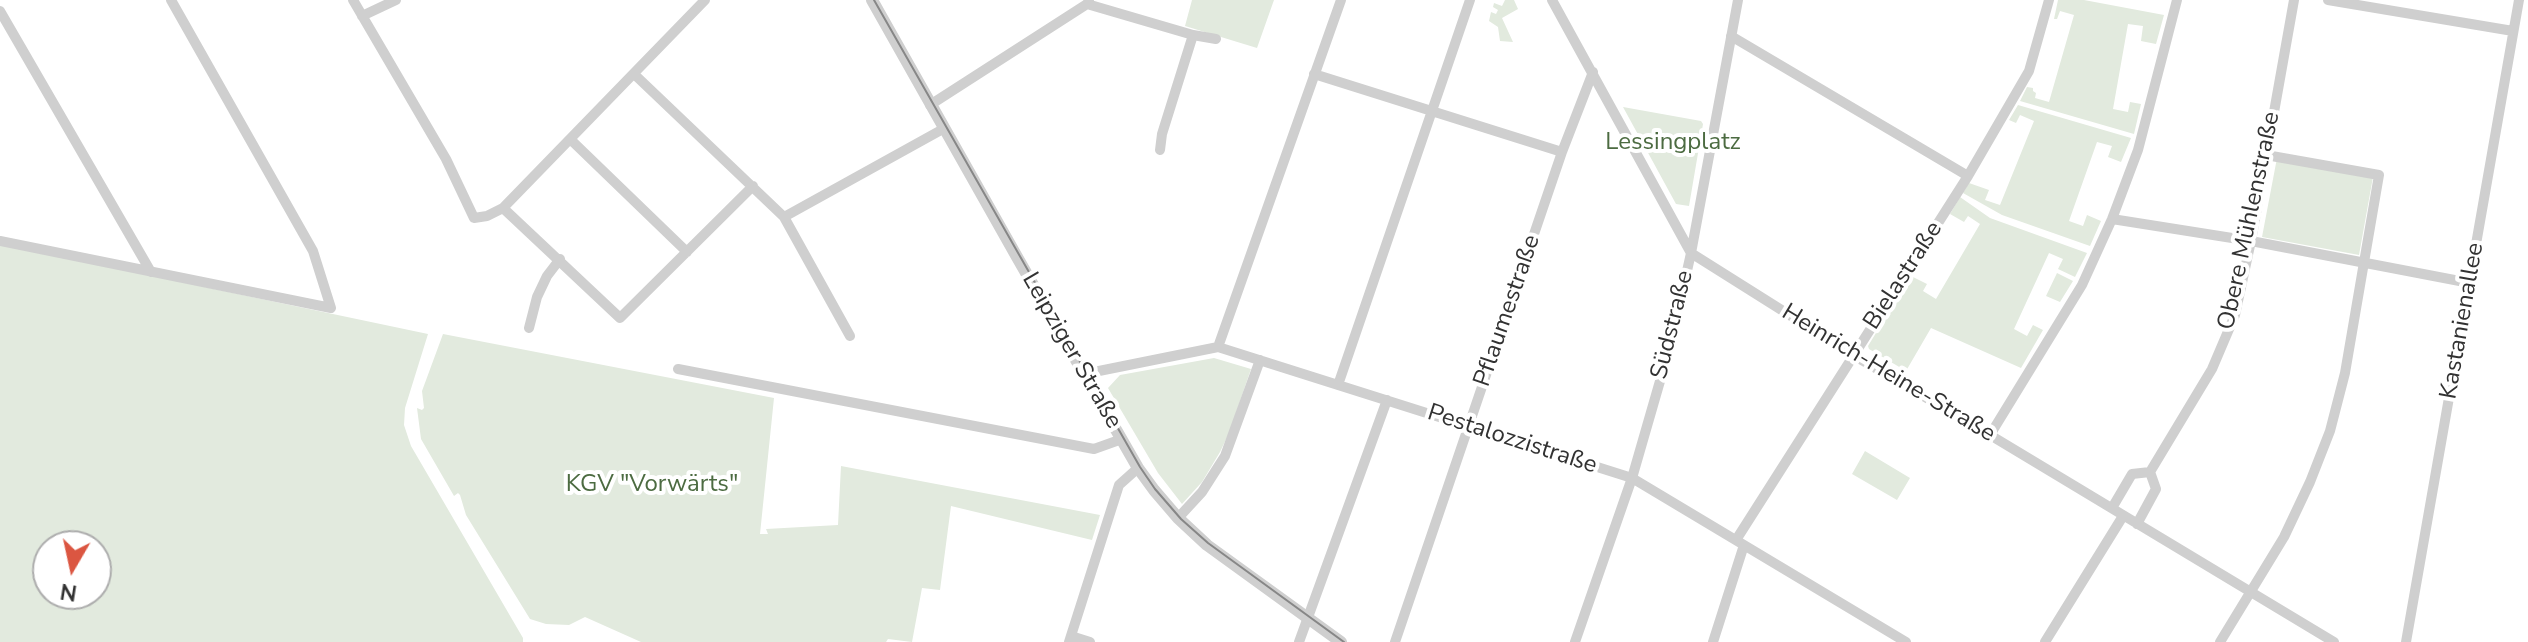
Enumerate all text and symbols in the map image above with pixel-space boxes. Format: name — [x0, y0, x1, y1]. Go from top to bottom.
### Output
street label: Obere Mühlenstraße — [2213, 109, 2287, 333]
park label: Lessingplatz — [1605, 129, 1741, 157]
street label: Bielastraße — [1858, 217, 1950, 335]
street label: Pflaumestraße — [1469, 231, 1547, 391]
street label: Kastanienallee — [2435, 241, 2491, 401]
street label: Leipziger Straße — [1015, 268, 1127, 434]
street label: Südstraße — [1646, 268, 1700, 382]
street label: Heinrich-Heine-Straße — [1776, 299, 2000, 449]
street label: Pestalozzistraße — [1424, 399, 1600, 481]
park label: KGV "Vorwärts" — [566, 471, 738, 499]
north arrow — [32, 530, 112, 610]
text: N — [58, 576, 79, 608]

